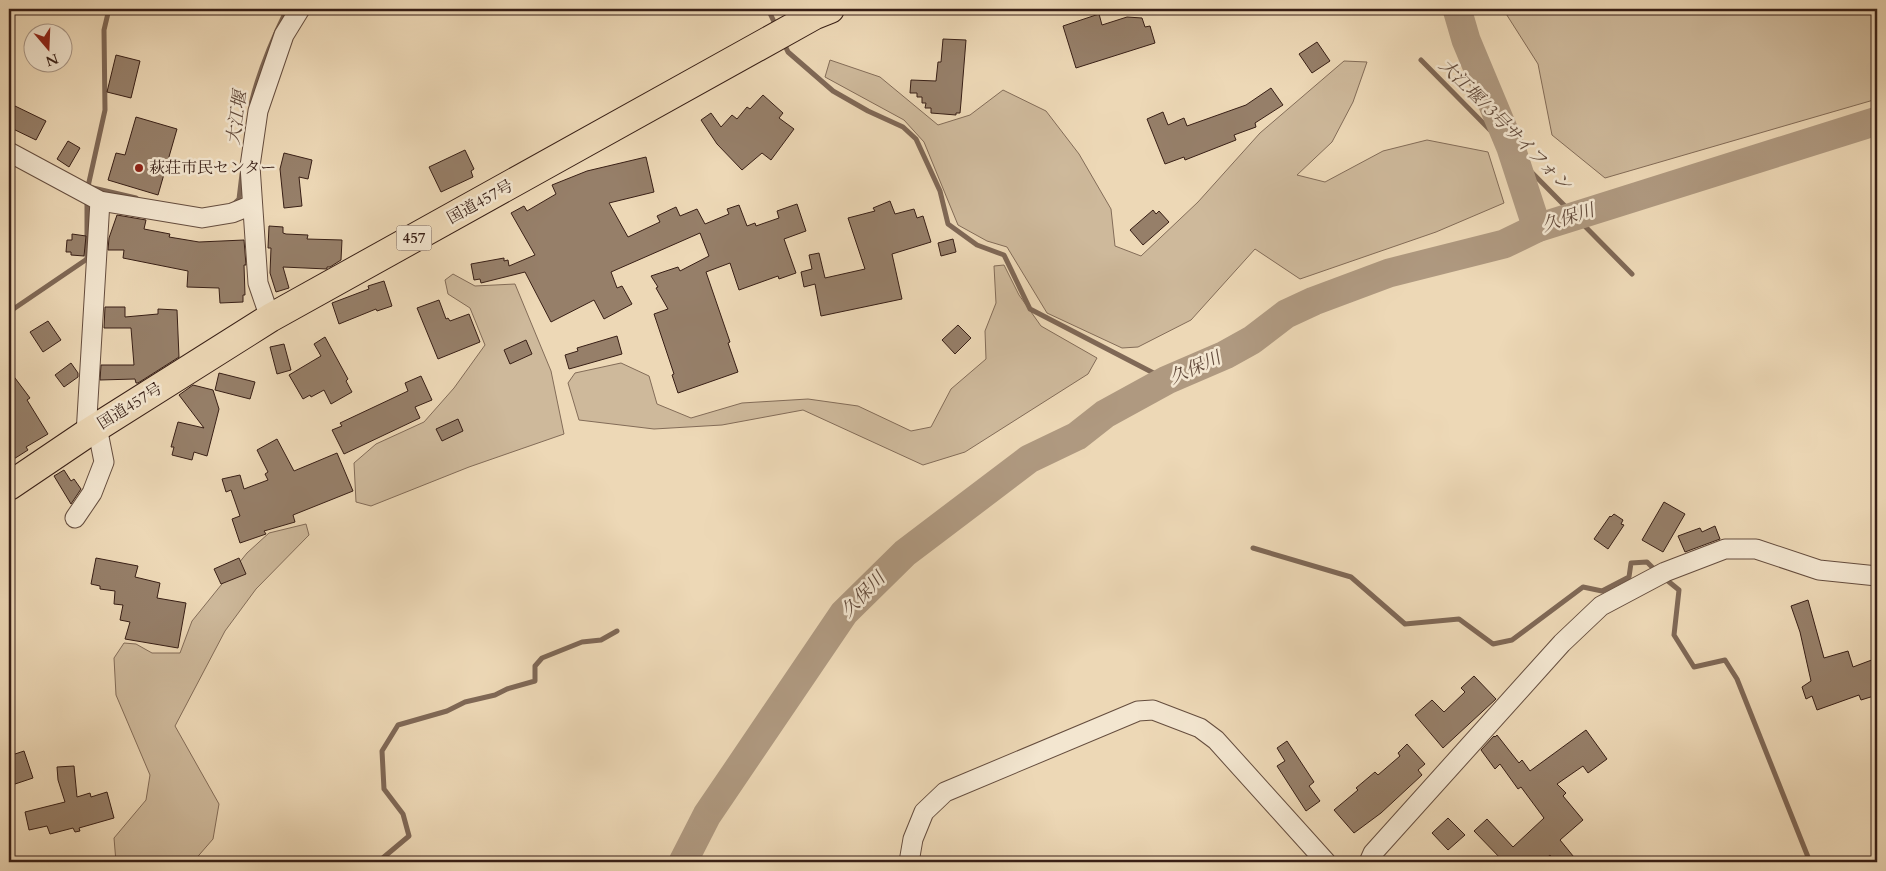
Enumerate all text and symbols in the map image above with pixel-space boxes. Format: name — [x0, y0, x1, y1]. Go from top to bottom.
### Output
north arrow — [22, 22, 72, 72]
text: N — [43, 49, 61, 71]
water label: 大江堰/3号サイフォン — [1433, 53, 1577, 197]
water label: 大江堰 — [221, 87, 254, 146]
place label: 萩荘市民センター — [149, 157, 276, 179]
marker: 萩荘市民センター — [133, 162, 145, 174]
street label: 国道457号 — [443, 175, 517, 229]
water label: 久保川 — [1538, 197, 1599, 238]
road number: 457 — [396, 226, 432, 250]
water label: 久保川 — [1165, 345, 1227, 390]
street label: 国道457号 — [93, 377, 167, 435]
water label: 久保川 — [835, 565, 892, 623]

